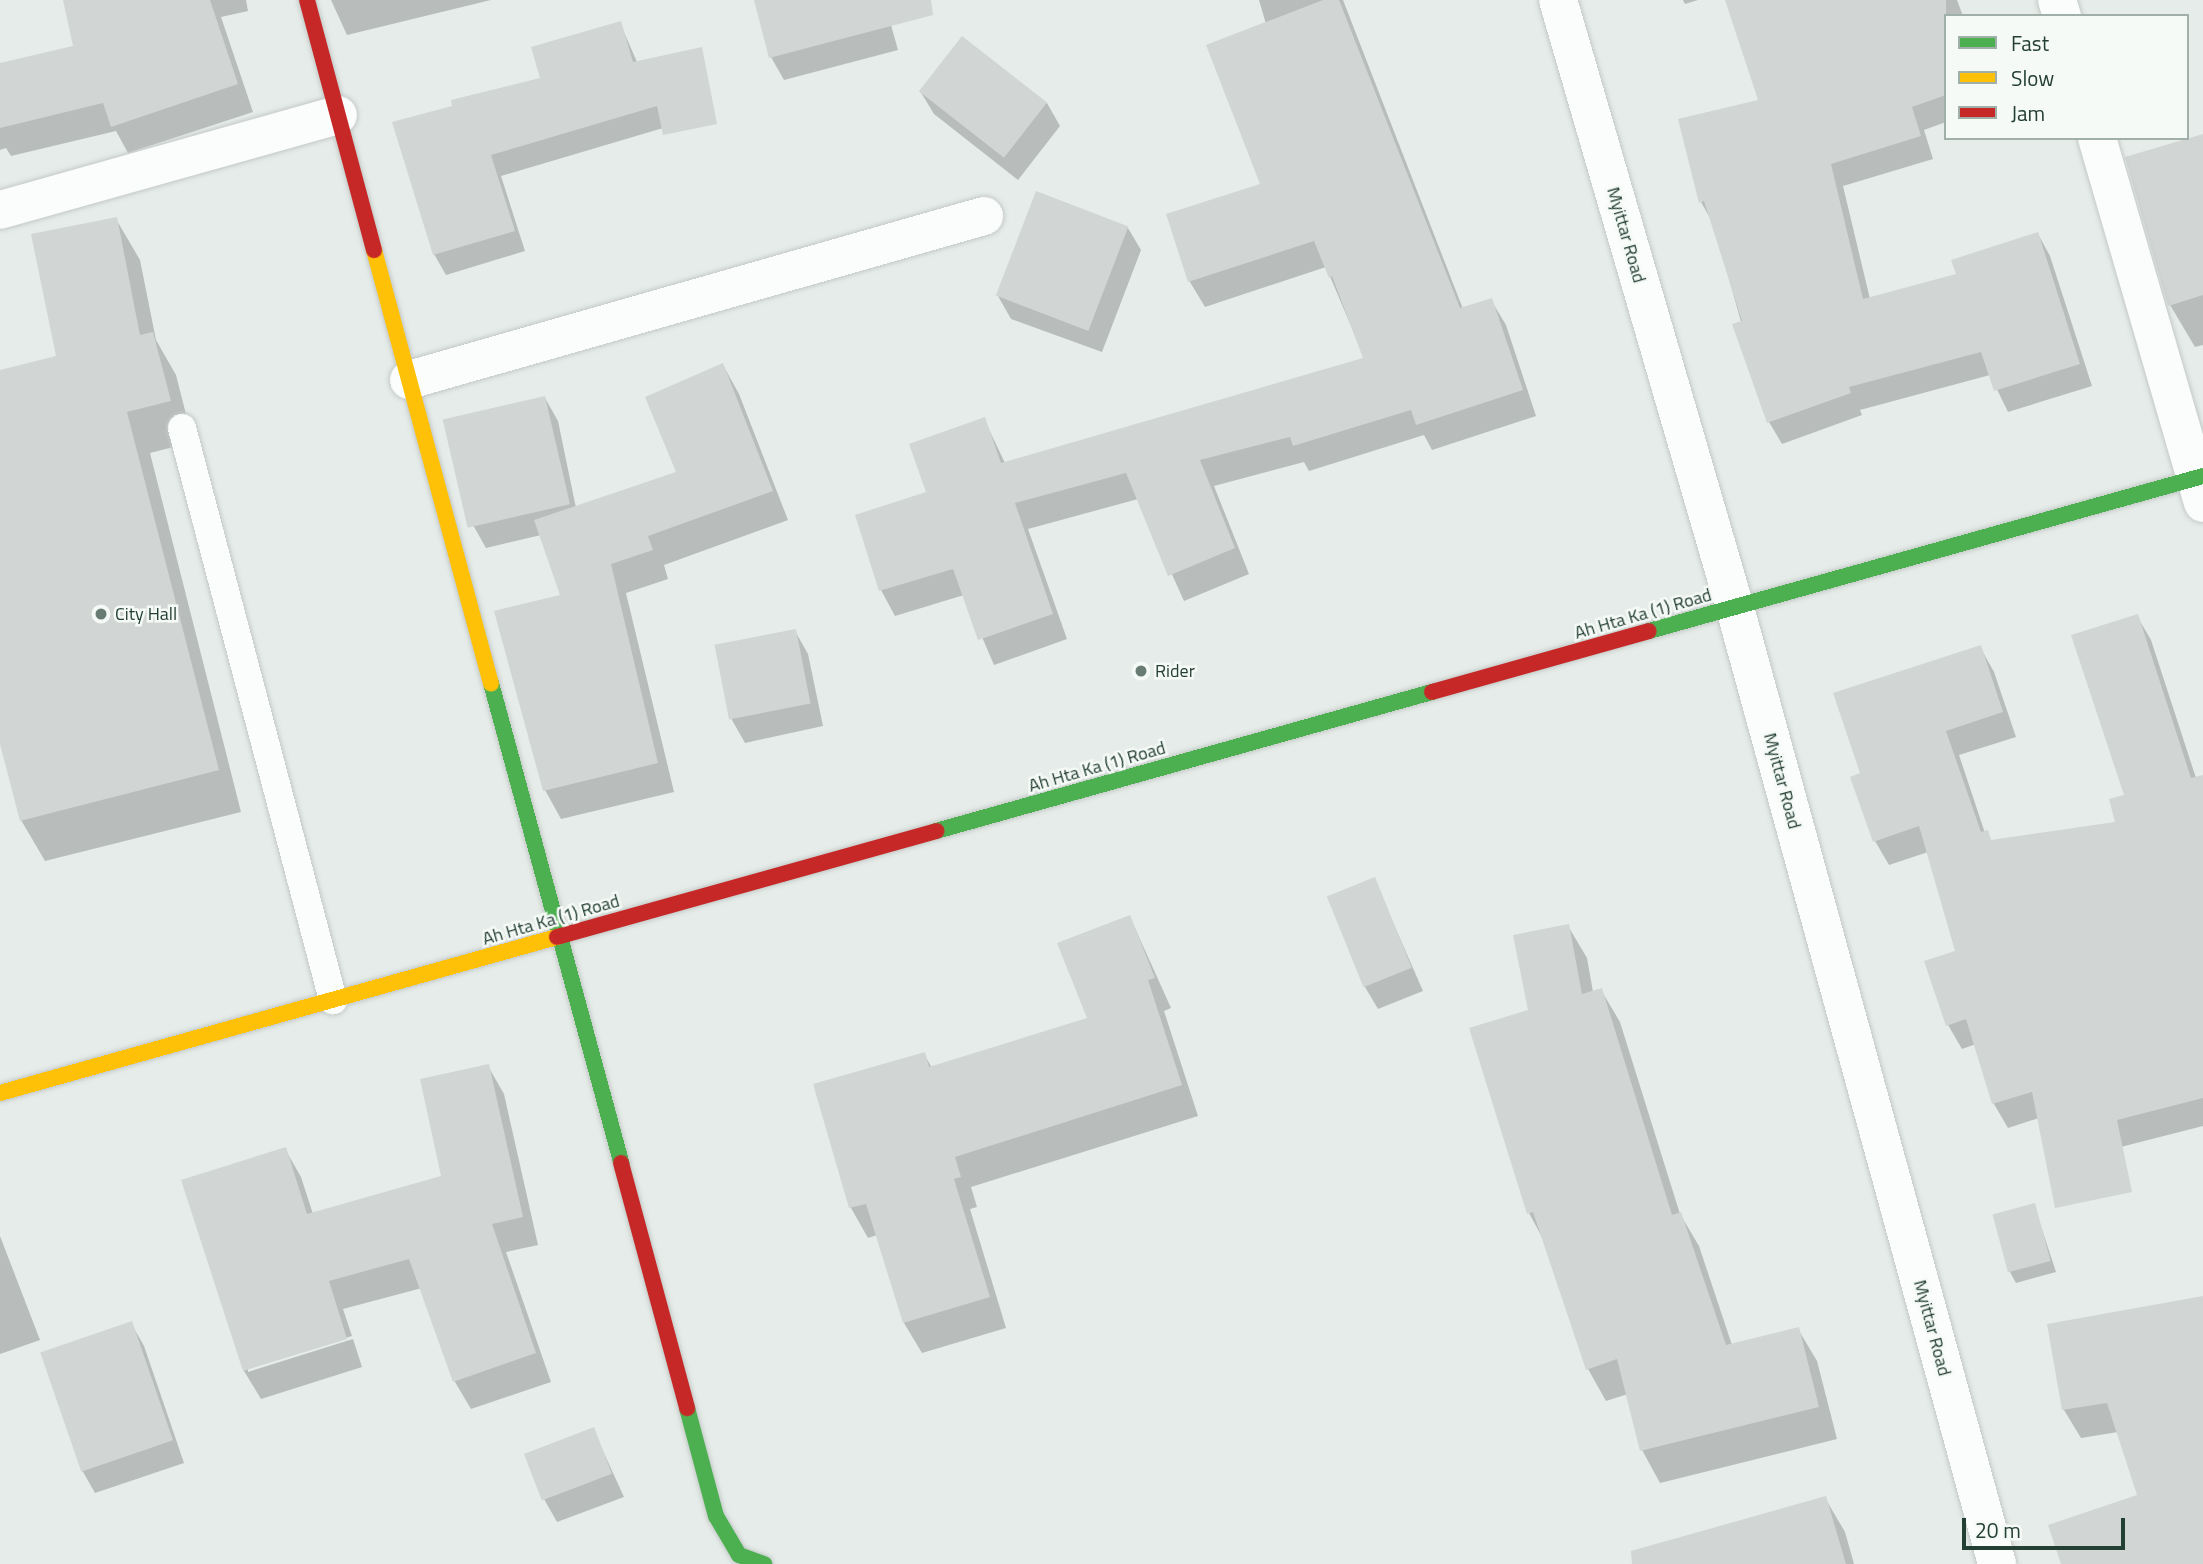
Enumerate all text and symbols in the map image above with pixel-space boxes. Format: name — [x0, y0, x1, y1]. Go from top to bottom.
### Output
legend — [1944, 14, 2189, 140]
text: Fast — [2011, 27, 2049, 59]
text: Slow — [2011, 62, 2054, 94]
text: Jam — [2011, 97, 2045, 129]
street label: Myittar Road — [1602, 185, 1650, 285]
street label: Ah Hta Ka (1) Road — [1572, 584, 1714, 644]
place label: City Hall — [115, 603, 177, 625]
marker: City Hall — [93, 606, 109, 622]
place label: Rider — [1155, 660, 1195, 682]
marker: Rider — [1133, 663, 1149, 679]
street label: Myittar Road — [1759, 731, 1805, 831]
street label: Ah Hta Ka (1) Road — [1026, 737, 1168, 797]
street label: Ah Hta Ka (1) Road — [480, 890, 622, 950]
street label: Myittar Road — [1909, 1278, 1955, 1378]
scale bar — [1965, 1504, 2128, 1548]
text: 20 m — [1975, 1514, 2021, 1546]

